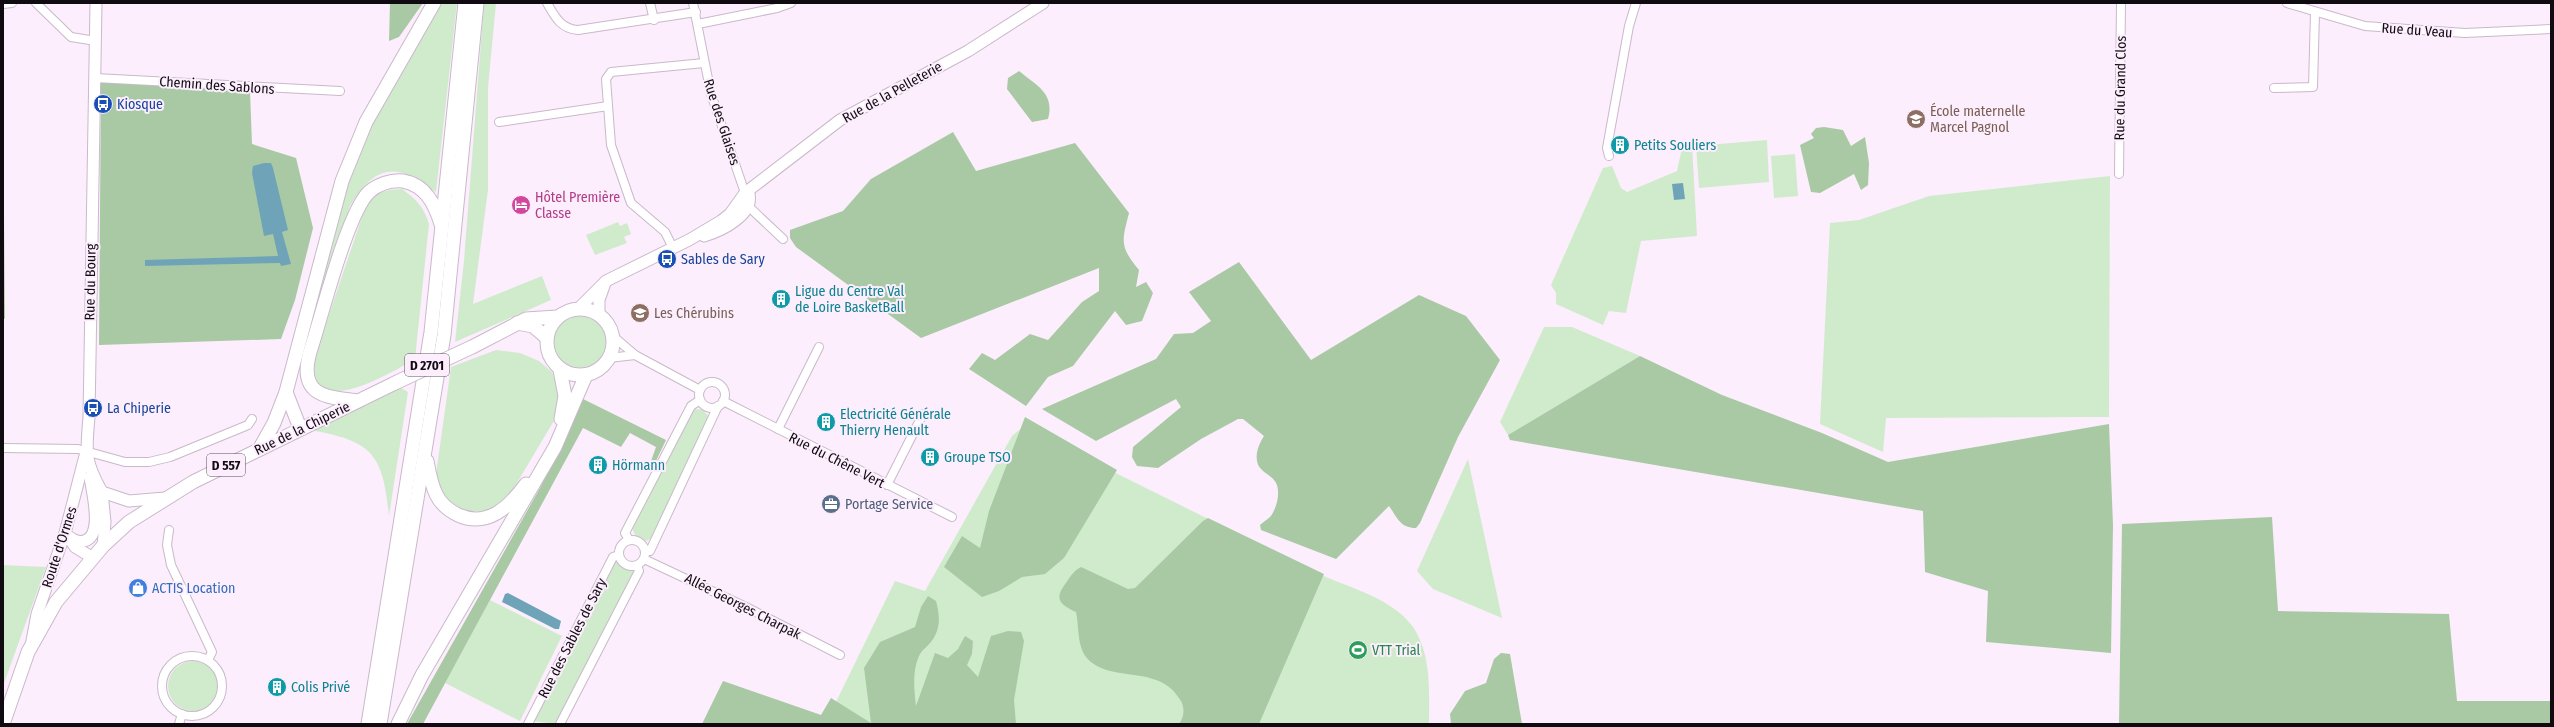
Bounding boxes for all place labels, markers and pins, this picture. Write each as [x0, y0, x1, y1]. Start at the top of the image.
bus stop icon: Kiosque [92, 93, 114, 115]
place label: Kiosque [117, 96, 163, 113]
place label: École maternelle Marcel Pagnol [1930, 102, 2026, 136]
school or university icon: École maternelle Marcel Pagnol [1905, 108, 1927, 130]
building icon: Petits Souliers [1609, 134, 1631, 156]
place label: Petits Souliers [1634, 137, 1716, 154]
place label: Hôtel Première Classe [535, 189, 620, 222]
hotel icon: Hôtel Première Classe [510, 194, 532, 216]
bus stop icon: Sables de Sary [656, 248, 678, 270]
place label: Sables de Sary [681, 251, 765, 268]
place label: Ligue du Centre Val de Loire BasketBall [795, 283, 905, 316]
building icon: Ligue du Centre Val de Loire BasketBall [770, 288, 792, 310]
school or university icon: Les Chérubins [629, 302, 651, 324]
place label: Les Chérubins [654, 305, 734, 322]
bus stop icon: La Chiperie [82, 397, 104, 419]
place label: La Chiperie [107, 400, 171, 417]
place label: Electricité Générale Thierry Henault [840, 406, 951, 439]
building icon: Electricité Générale Thierry Henault [815, 411, 837, 433]
building icon: Groupe TSO [919, 446, 941, 468]
place label: Groupe TSO [944, 449, 1011, 466]
building icon: Hörmann [587, 454, 609, 476]
place label: Hörmann [612, 457, 665, 474]
office icon: Portage Service [820, 493, 842, 515]
place label: Portage Service [845, 496, 933, 513]
shop icon: ACTIS Location [127, 577, 149, 599]
place label: ACTIS Location [152, 580, 235, 597]
sports icon: VTT Trial [1347, 639, 1369, 661]
place label: VTT Trial [1372, 642, 1421, 659]
building icon: Colis Privé [266, 676, 288, 698]
place label: Colis Privé [291, 679, 350, 696]

